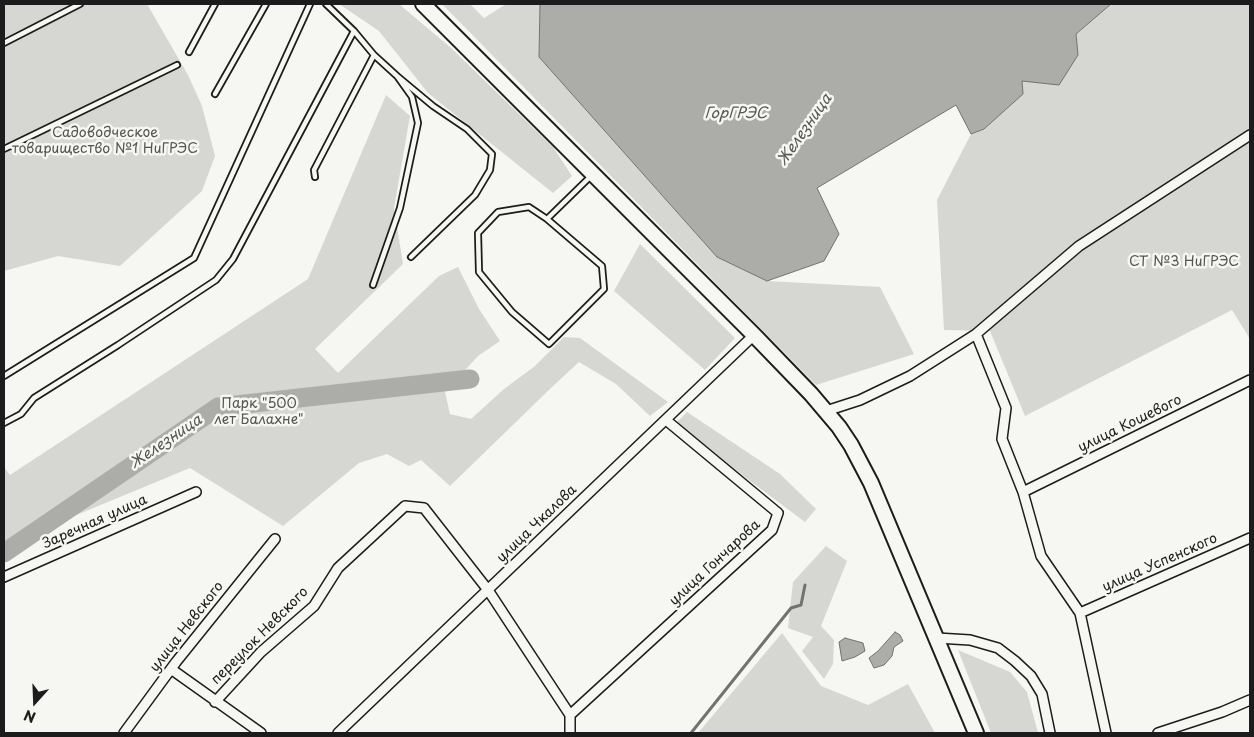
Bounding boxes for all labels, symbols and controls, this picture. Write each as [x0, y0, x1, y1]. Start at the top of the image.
water label: Железница [774, 91, 836, 169]
water label: ГорГРЭС [705, 105, 767, 123]
park label: Садоводческое товарищество №1 НиГРЭС [12, 125, 198, 158]
park label: СТ №3 НиГРЭС [1129, 254, 1239, 270]
street label: улица Кошевого [1075, 392, 1185, 456]
park label: Парк "500 лет Балахне" [214, 396, 304, 428]
water label: Железница [127, 411, 205, 473]
street label: улица Чкалова [493, 482, 581, 566]
street label: Заречная улица [40, 491, 150, 553]
street label: улица Гончарова [666, 517, 764, 609]
street label: улица Успенского [1100, 530, 1220, 596]
street label: улица Невского [146, 578, 228, 676]
street label: переулок Невского [208, 584, 312, 688]
north arrow [10, 677, 60, 727]
text: N [21, 705, 39, 728]

